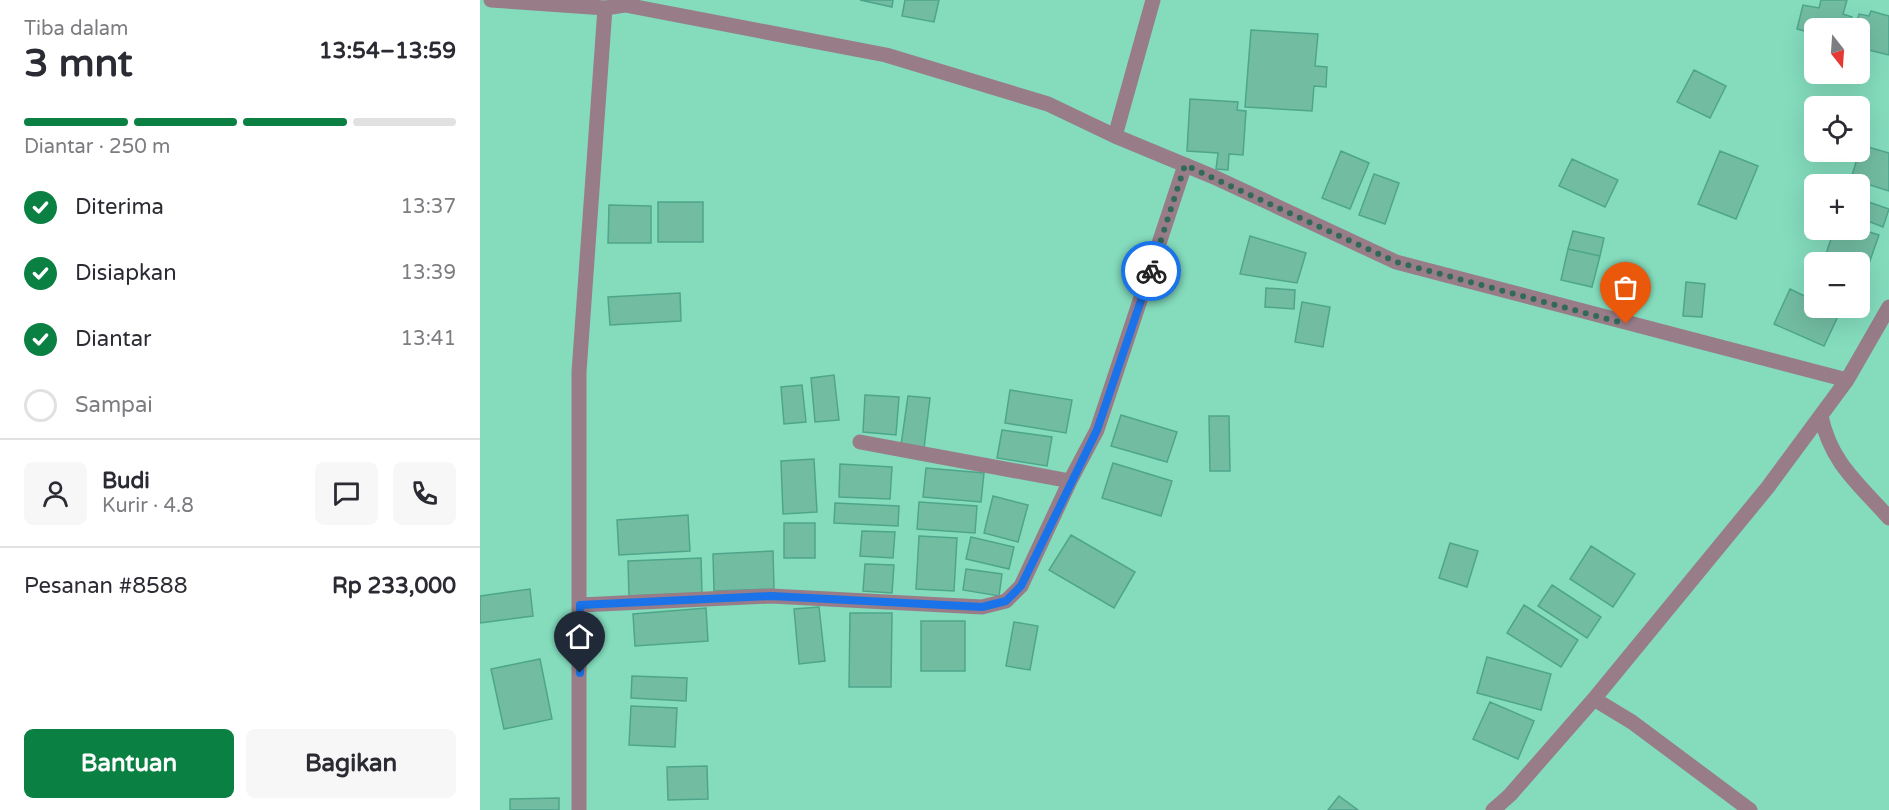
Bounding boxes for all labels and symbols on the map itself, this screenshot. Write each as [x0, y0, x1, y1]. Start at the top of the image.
north arrow [1804, 18, 1870, 84]
courier [1121, 241, 1181, 301]
pin [1600, 262, 1651, 324]
pin [554, 611, 605, 673]

